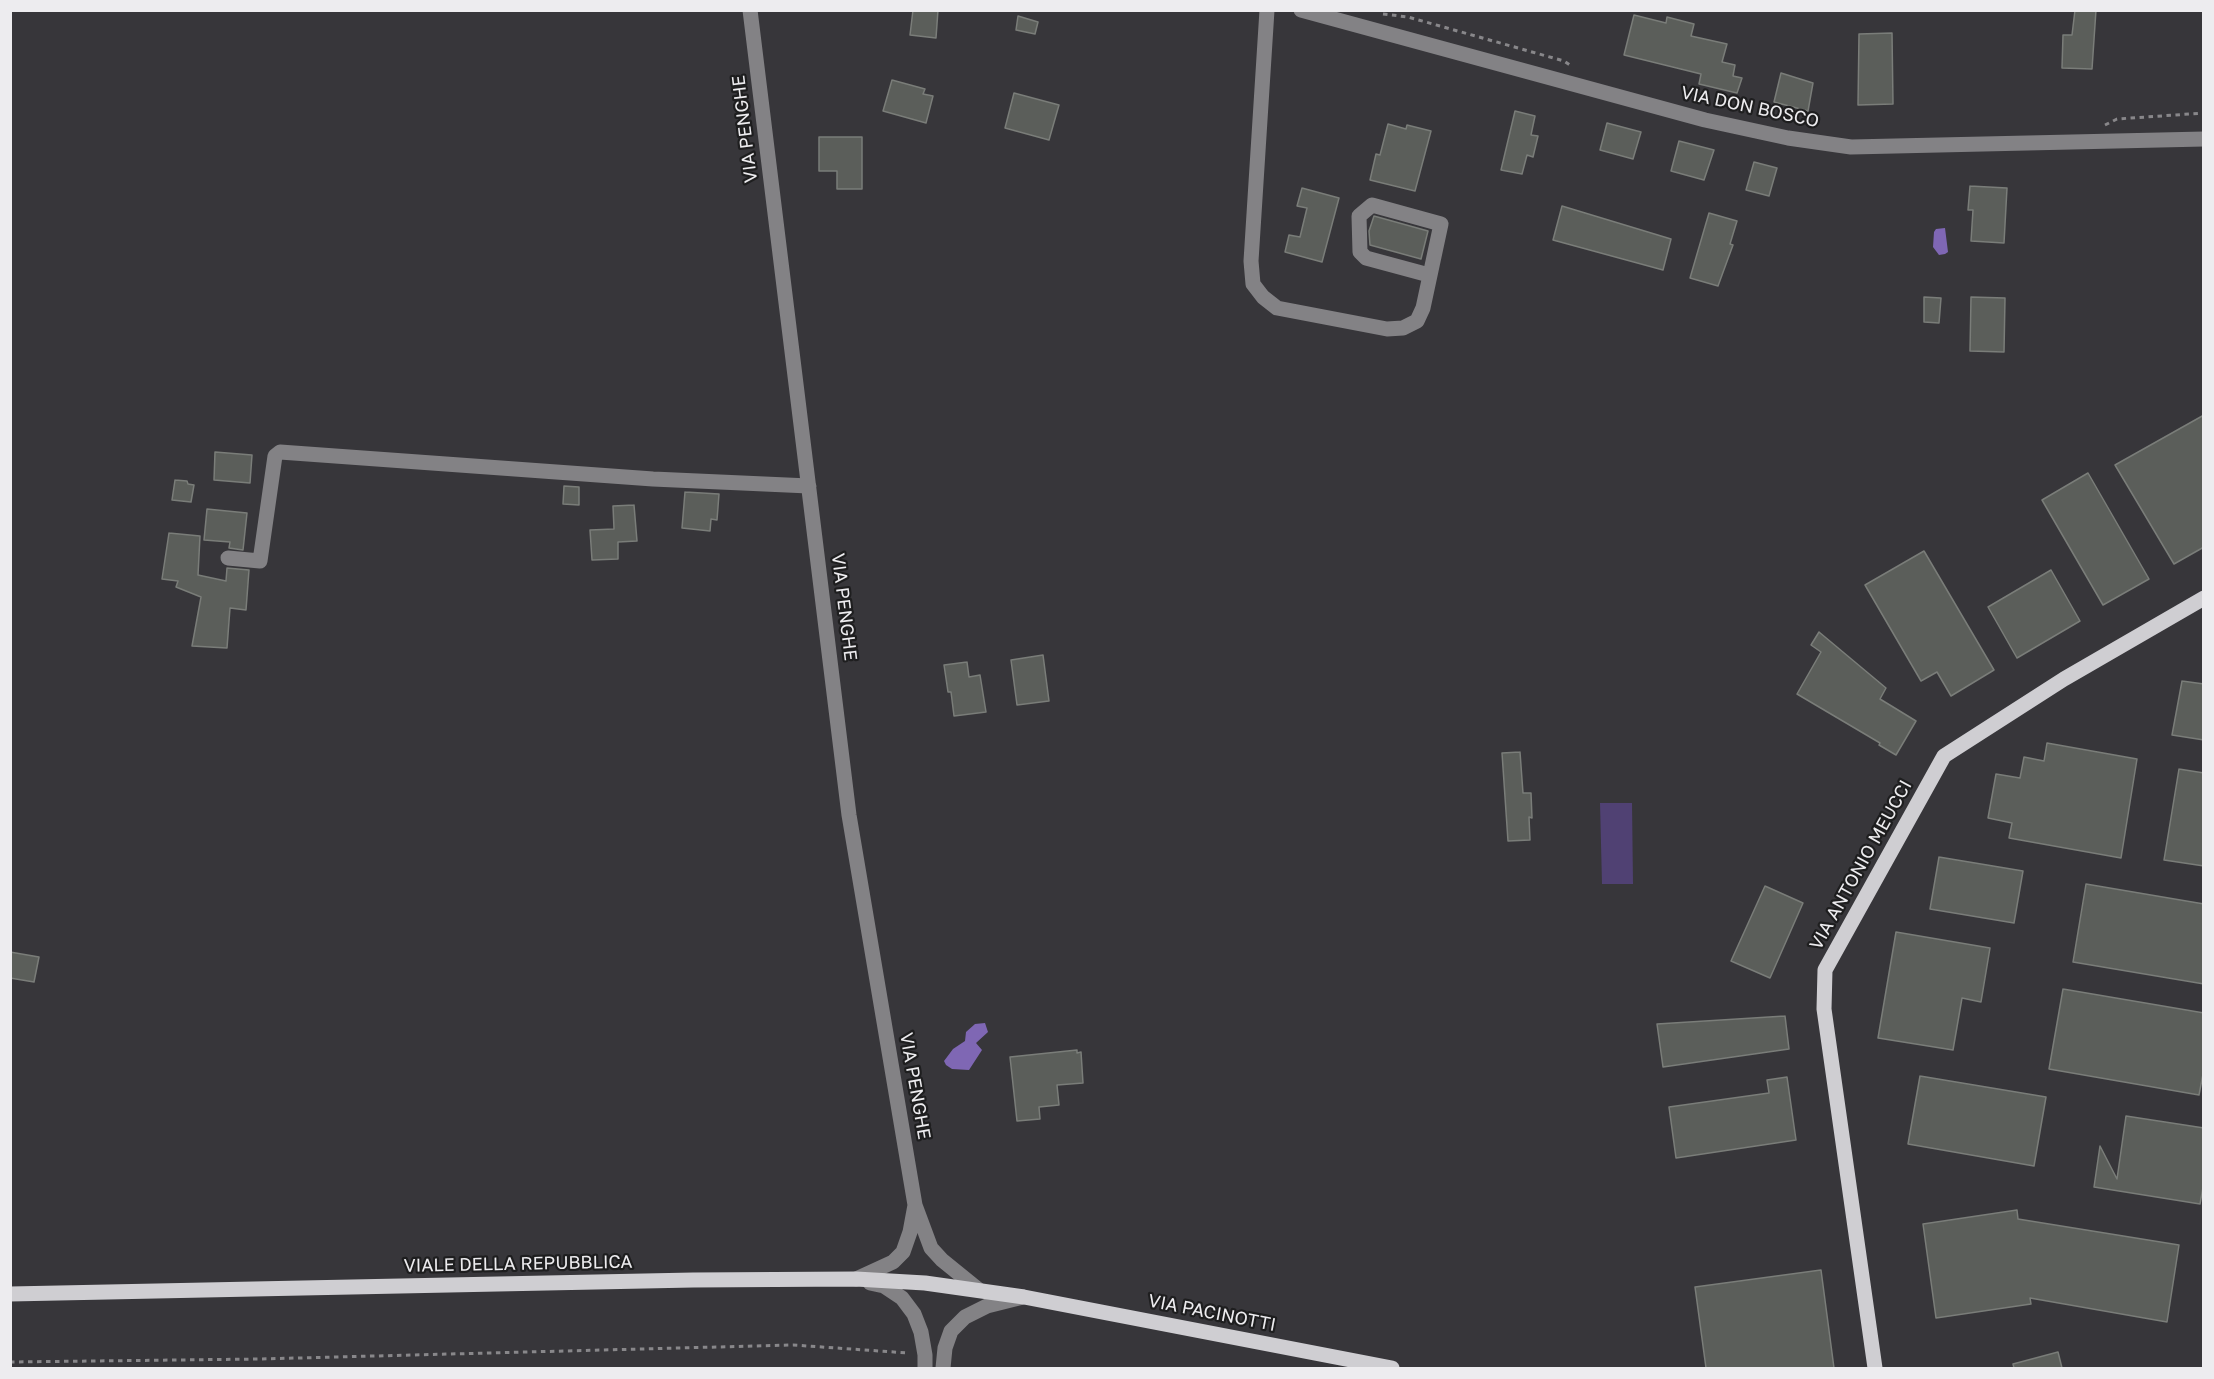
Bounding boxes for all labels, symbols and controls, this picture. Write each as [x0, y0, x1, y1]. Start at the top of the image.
street label: VIA PENGHE [728, 74, 762, 184]
street label: VIA DON BOSCO [1679, 82, 1821, 132]
street label: VIA PENGHE [827, 552, 861, 662]
street label: VIA ANTONIO MEUCCI [1805, 776, 1917, 954]
street label: VIA PENGHE [895, 1031, 935, 1141]
street label: VIALE DELLA REPUBBLICA [403, 1251, 633, 1277]
street label: VIA PACINOTTI [1146, 1290, 1278, 1336]

